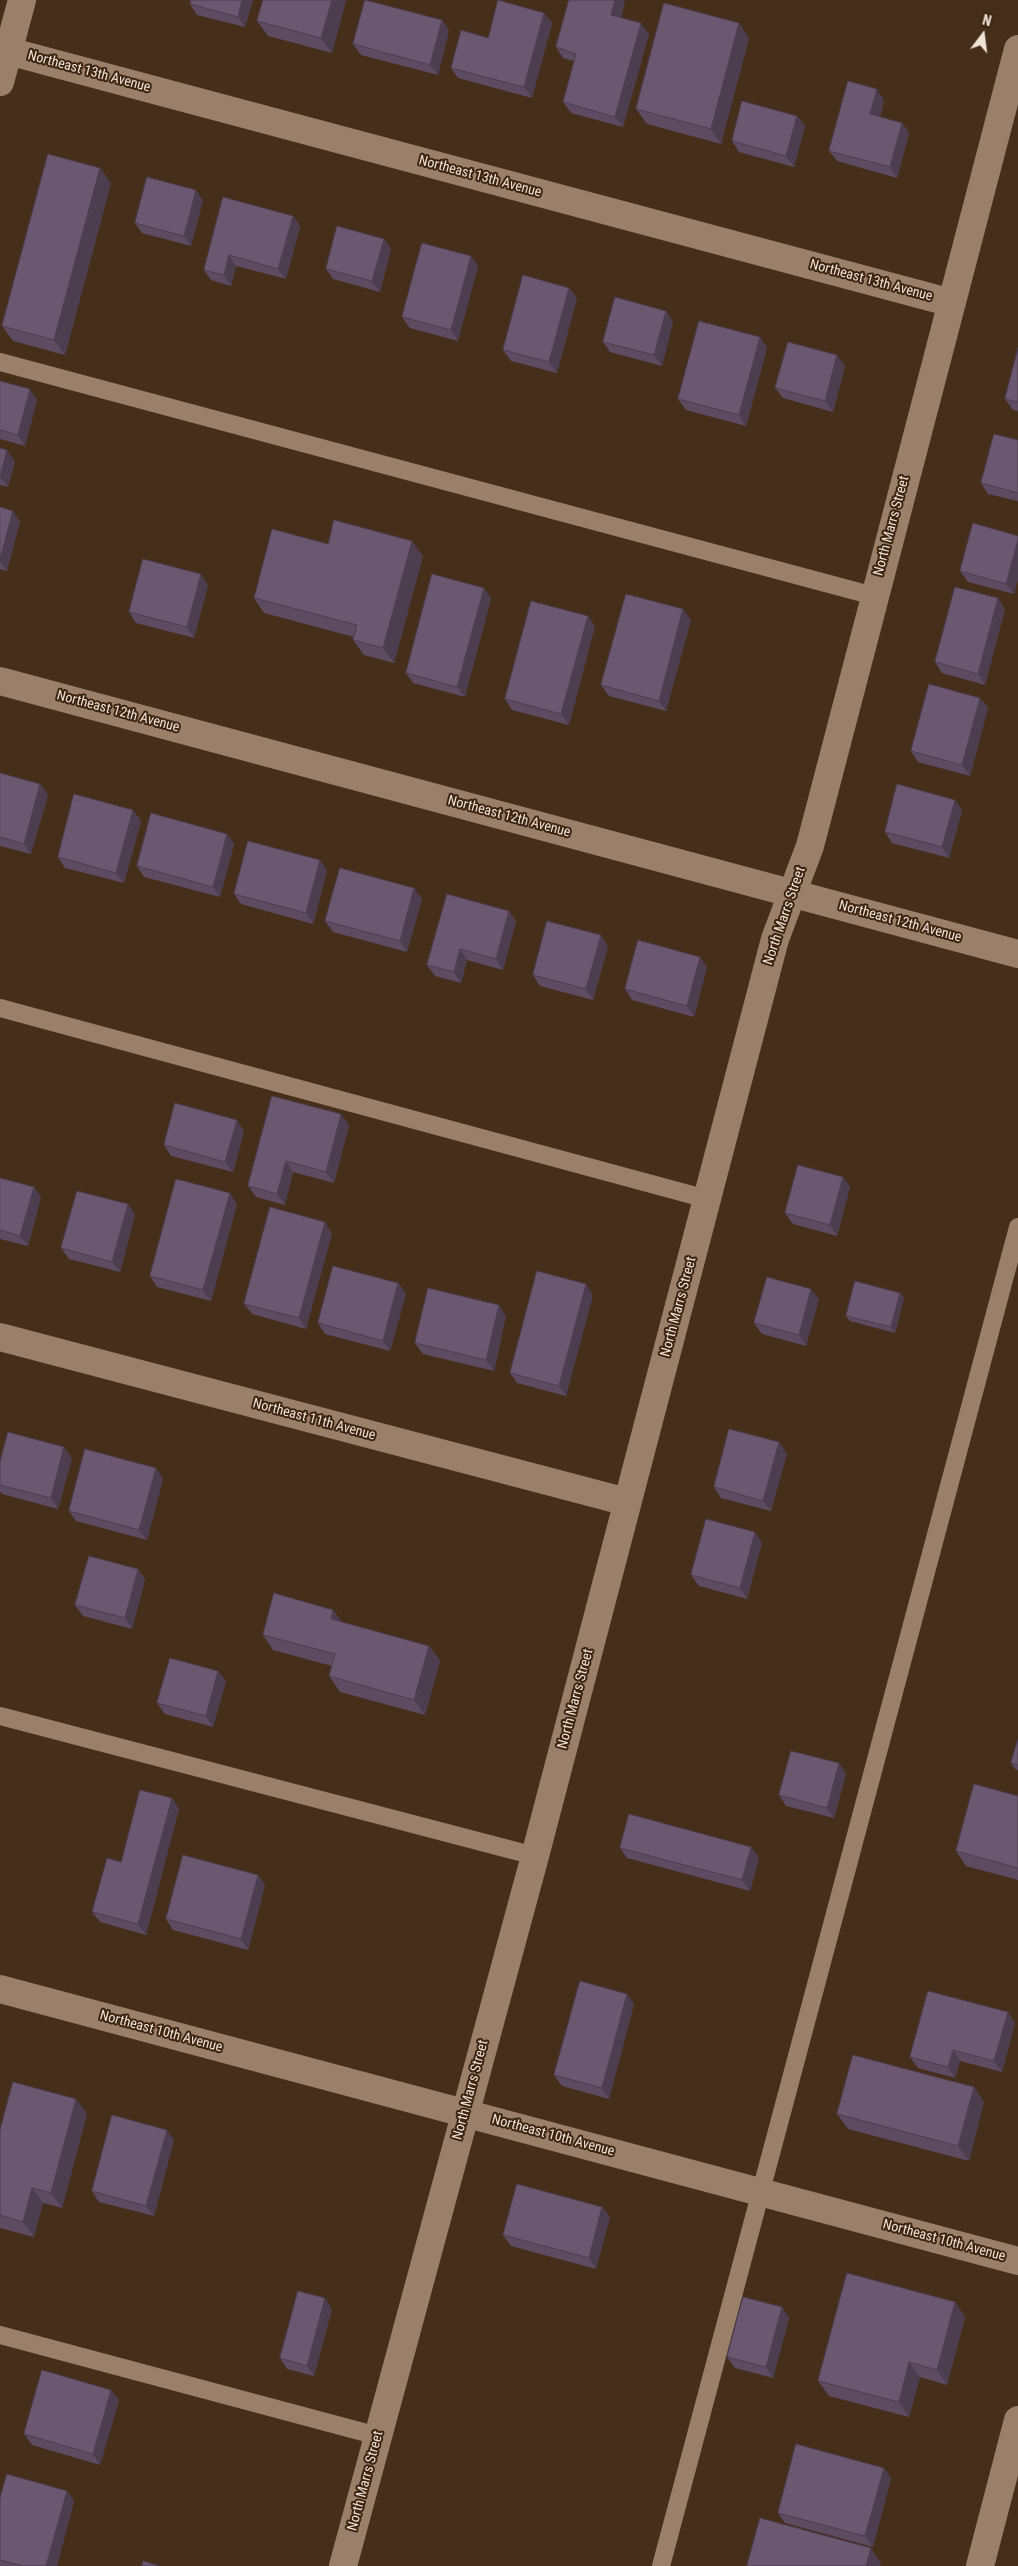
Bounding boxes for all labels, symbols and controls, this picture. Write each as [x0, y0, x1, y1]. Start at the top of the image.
north arrow [958, 10, 1008, 60]
text: N [981, 12, 993, 29]
street label: Northeast 13th Avenue [26, 48, 152, 96]
street label: Northeast 13th Avenue [417, 153, 543, 201]
street label: Northeast 13th Avenue [808, 257, 934, 305]
street label: North Marrs Street [871, 474, 913, 578]
street label: Northeast 12th Avenue [55, 688, 181, 736]
street label: Northeast 12th Avenue [446, 793, 572, 841]
street label: North Marrs Street [760, 865, 810, 967]
street label: Northeast 12th Avenue [837, 898, 963, 946]
street label: North Marrs Street [658, 1255, 700, 1359]
street label: Northeast 11th Avenue [251, 1396, 377, 1444]
street label: North Marrs Street [555, 1647, 597, 1751]
street label: Northeast 10th Avenue [98, 2008, 224, 2056]
street label: North Marrs Street [450, 2038, 492, 2142]
street label: Northeast 10th Avenue [490, 2112, 616, 2160]
street label: Northeast 10th Avenue [881, 2217, 1007, 2265]
street label: North Marrs Street [345, 2429, 387, 2533]

